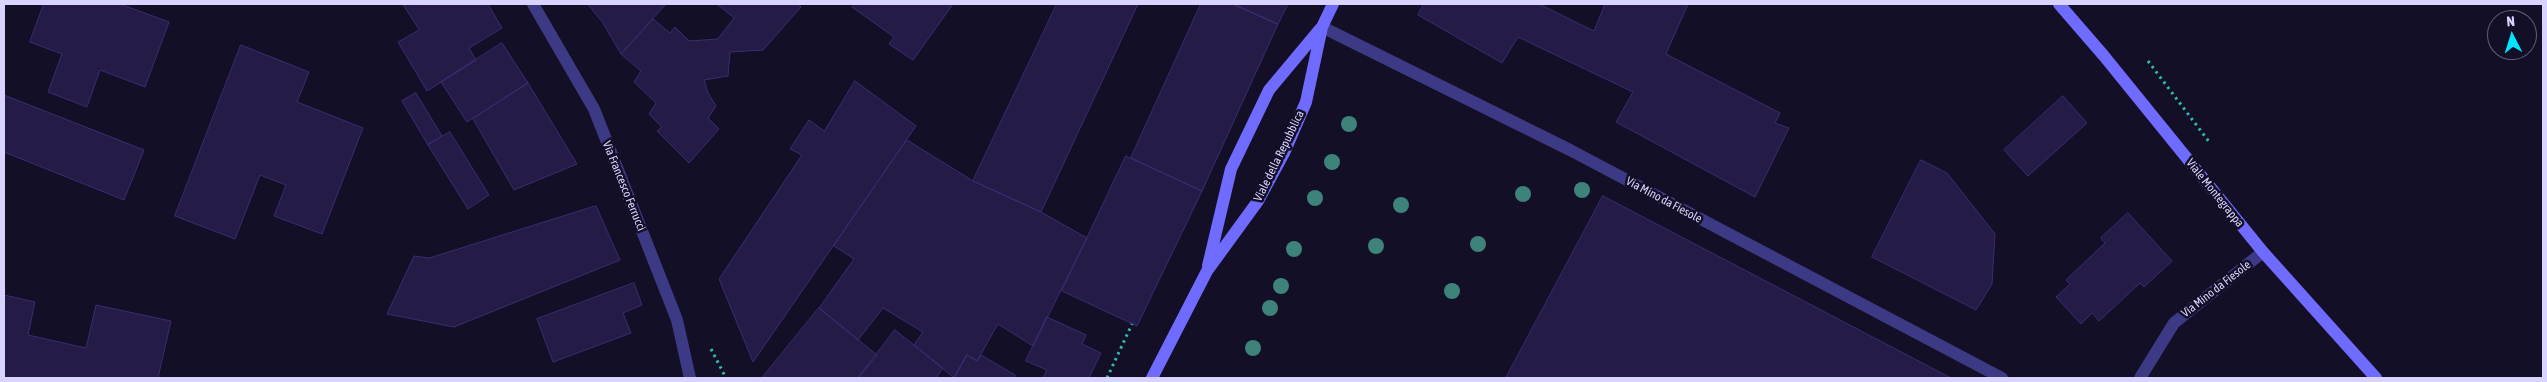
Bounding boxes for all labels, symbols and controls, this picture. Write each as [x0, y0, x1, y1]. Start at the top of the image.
north arrow [2487, 10, 2537, 60]
text: N [2506, 13, 2516, 29]
street label: Viale della Repubblica [1251, 108, 1307, 204]
street label: Via Francesco Ferrucci [599, 139, 649, 233]
street label: Viale Montegrappa [2183, 156, 2247, 230]
street label: Via Mino da Fiesole [1623, 174, 1705, 226]
street label: Via Mino da Fiesole [2178, 257, 2254, 321]

